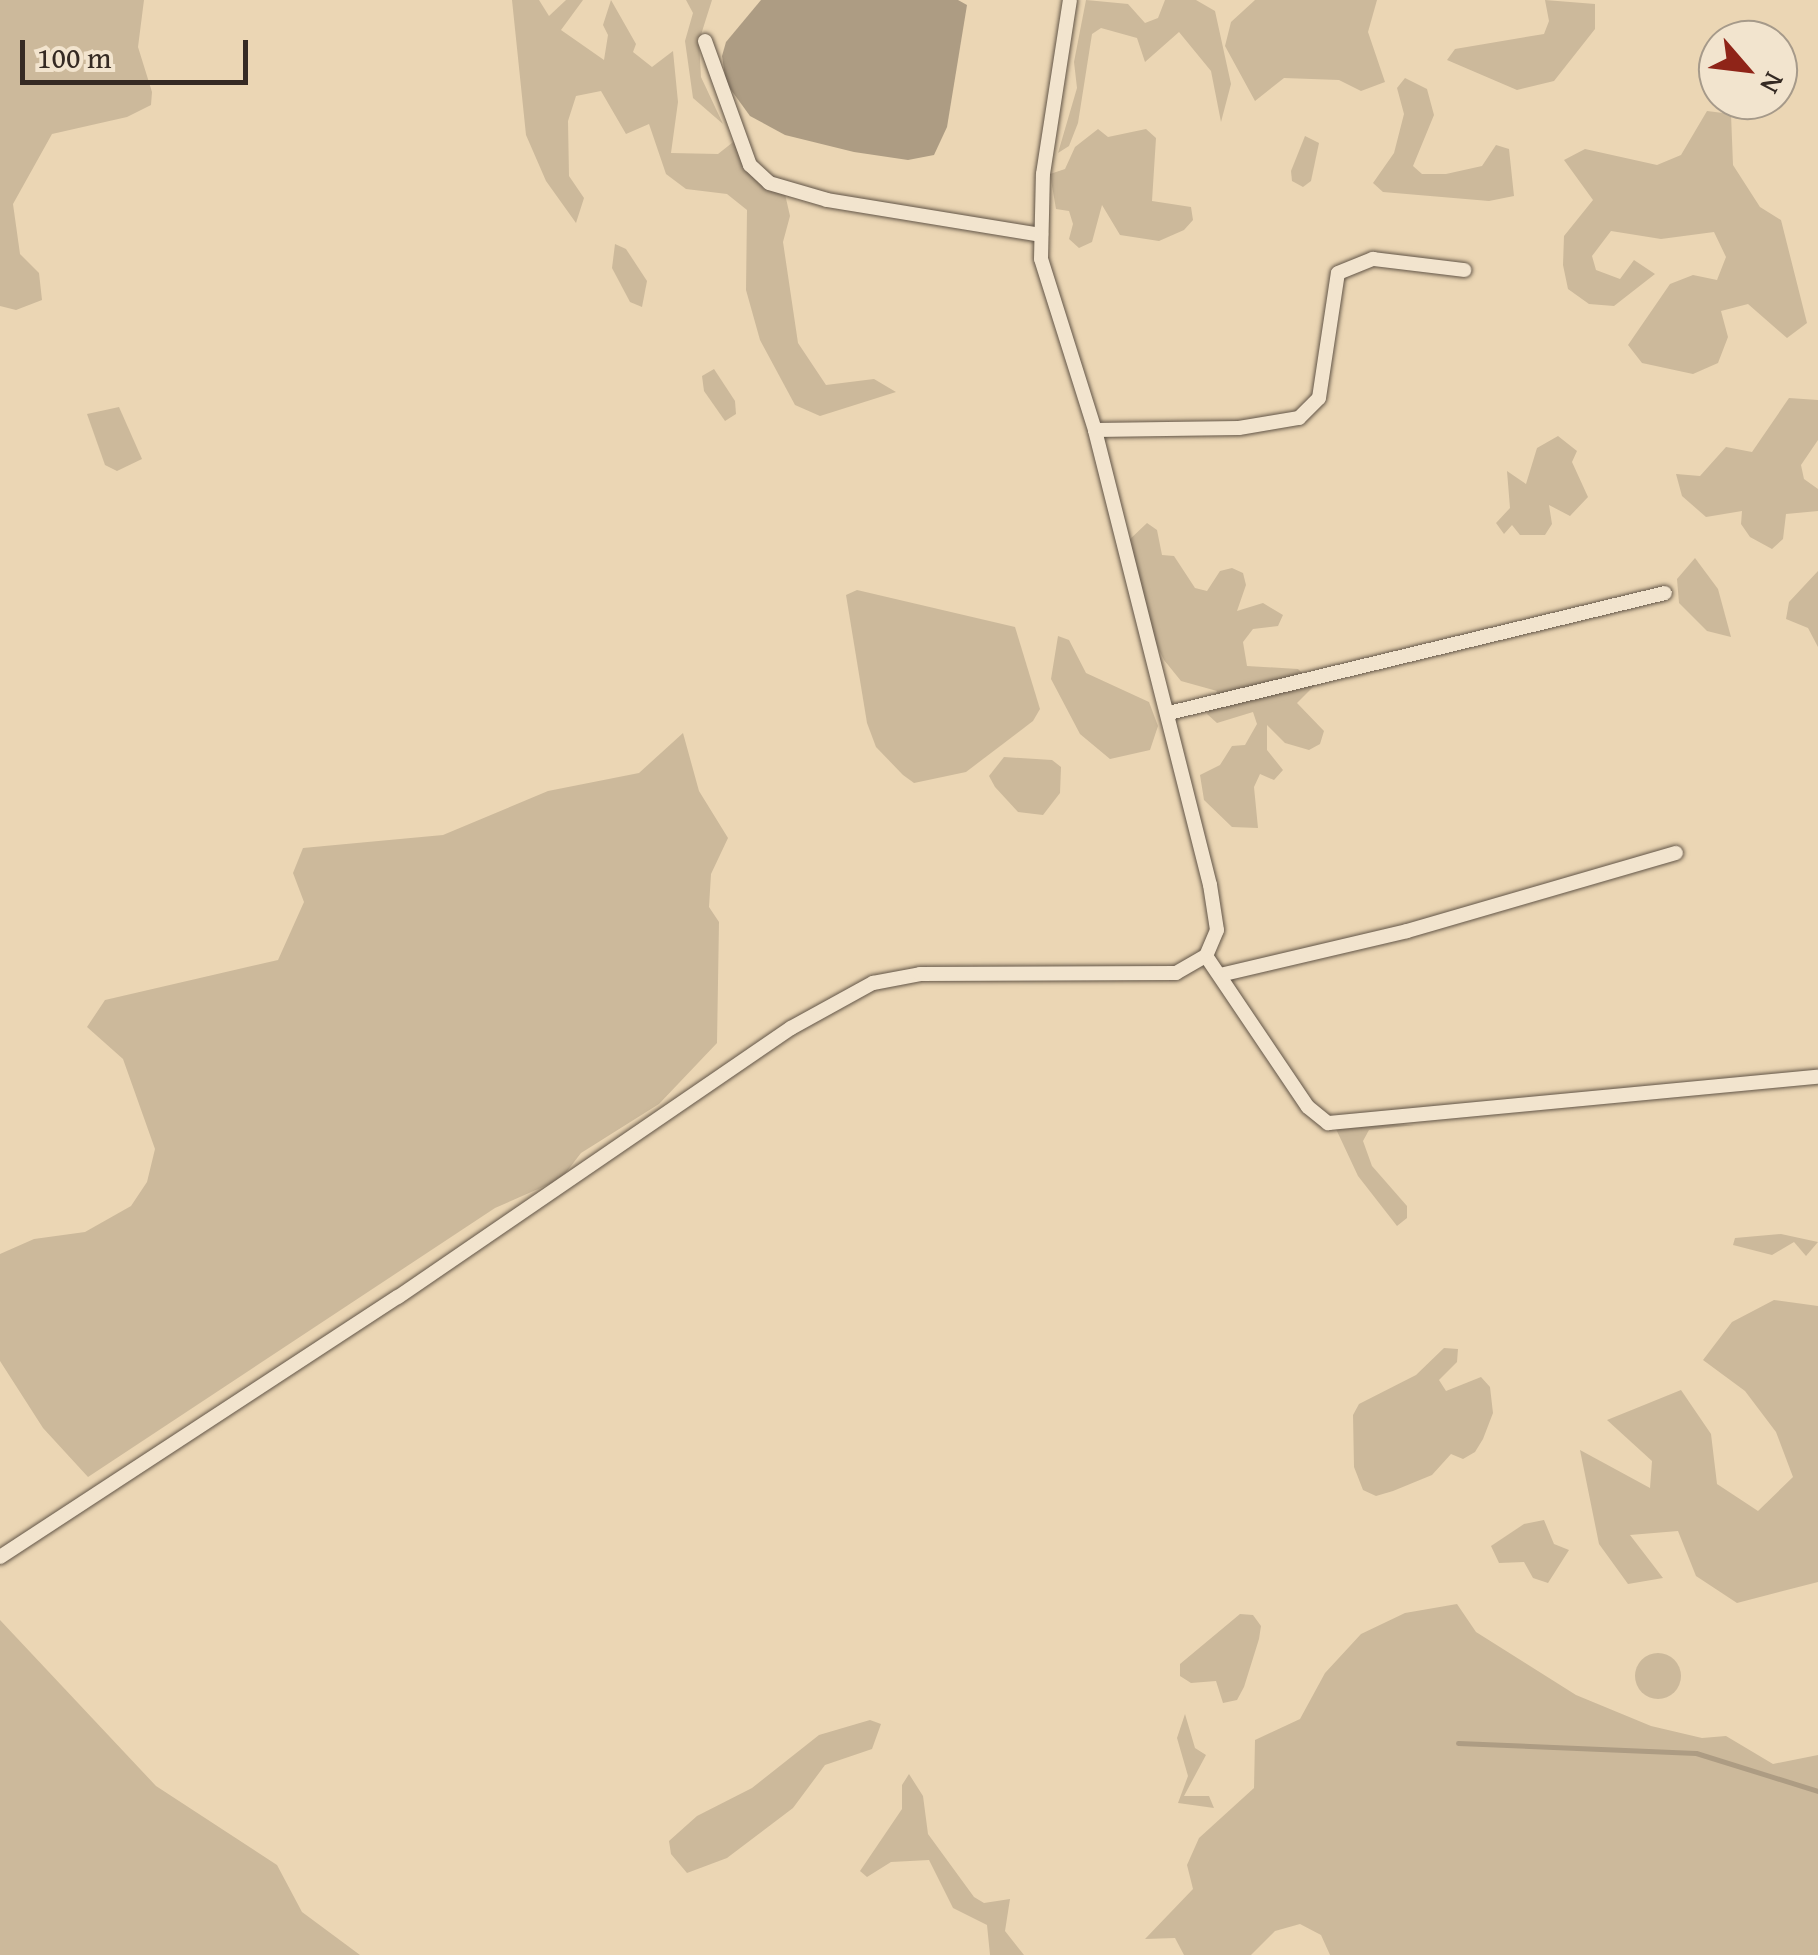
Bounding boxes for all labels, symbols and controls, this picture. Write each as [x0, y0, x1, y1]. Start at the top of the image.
scale bar [25, 20, 252, 82]
north arrow [1698, 20, 1798, 120]
text: 100 m [37, 35, 111, 79]
text: N [1751, 65, 1796, 101]

